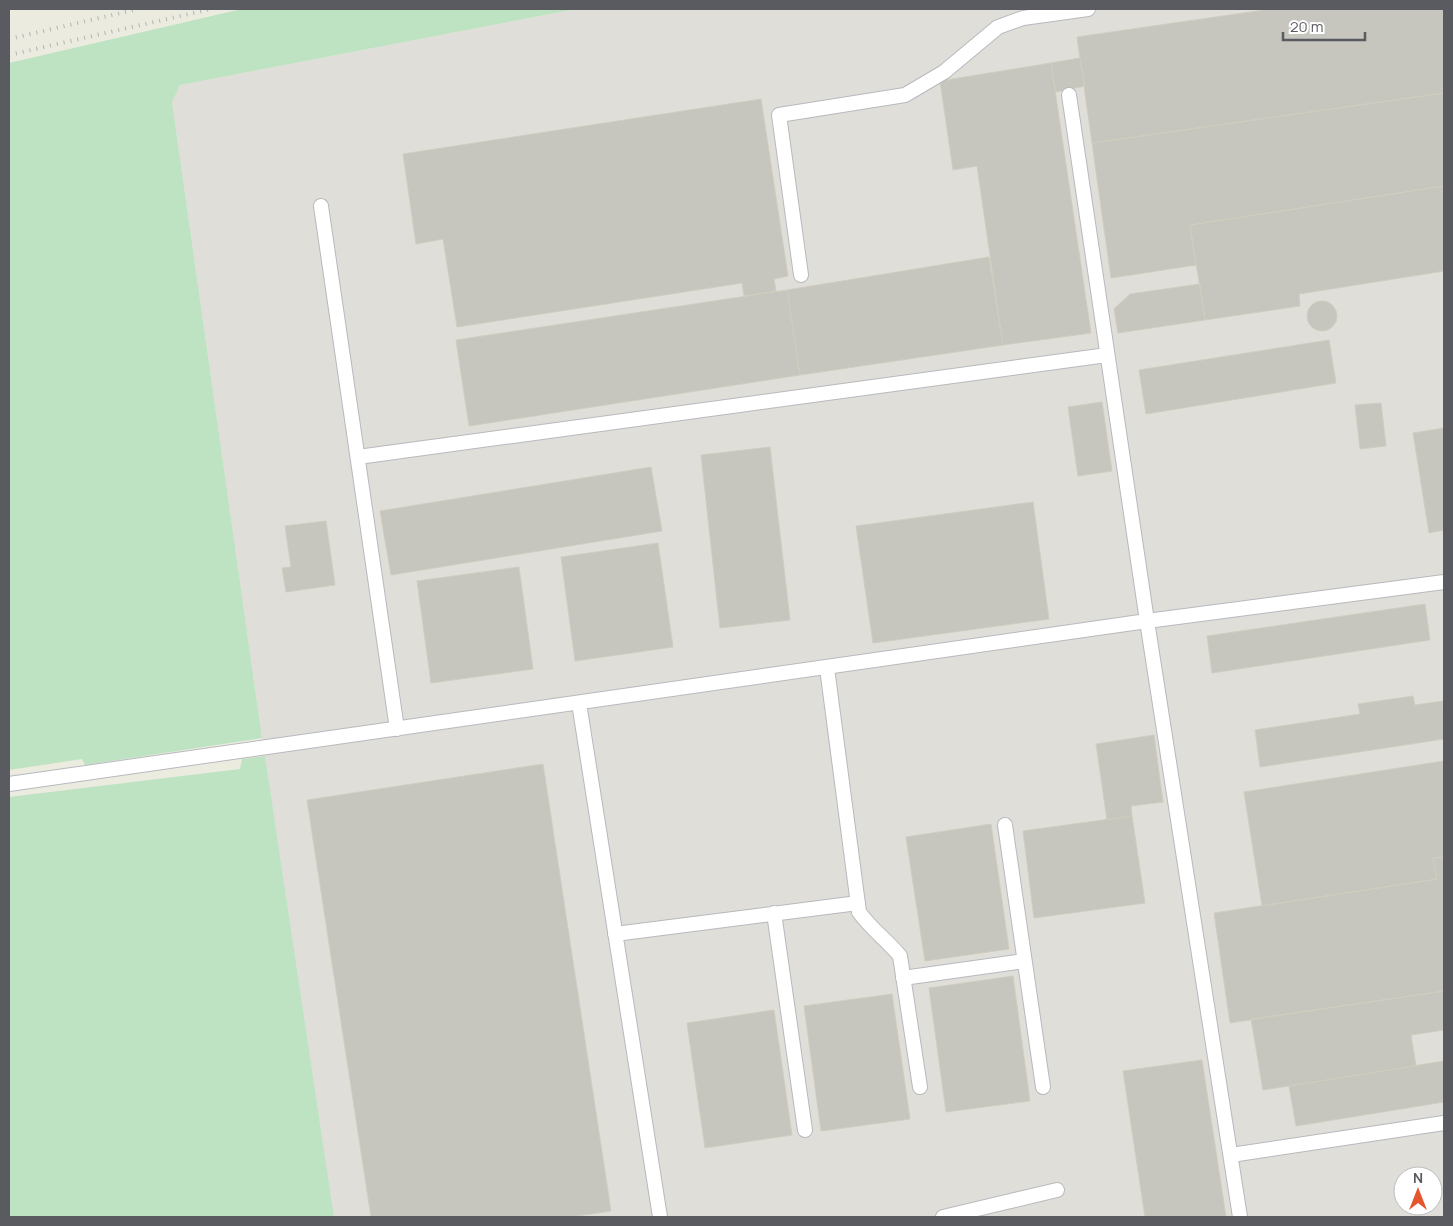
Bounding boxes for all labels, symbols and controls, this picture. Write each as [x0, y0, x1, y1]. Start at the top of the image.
scale bar [1283, 10, 1366, 42]
text: 20 m [1290, 16, 1323, 37]
north arrow [1393, 1166, 1443, 1216]
text: N [1413, 1168, 1423, 1187]

